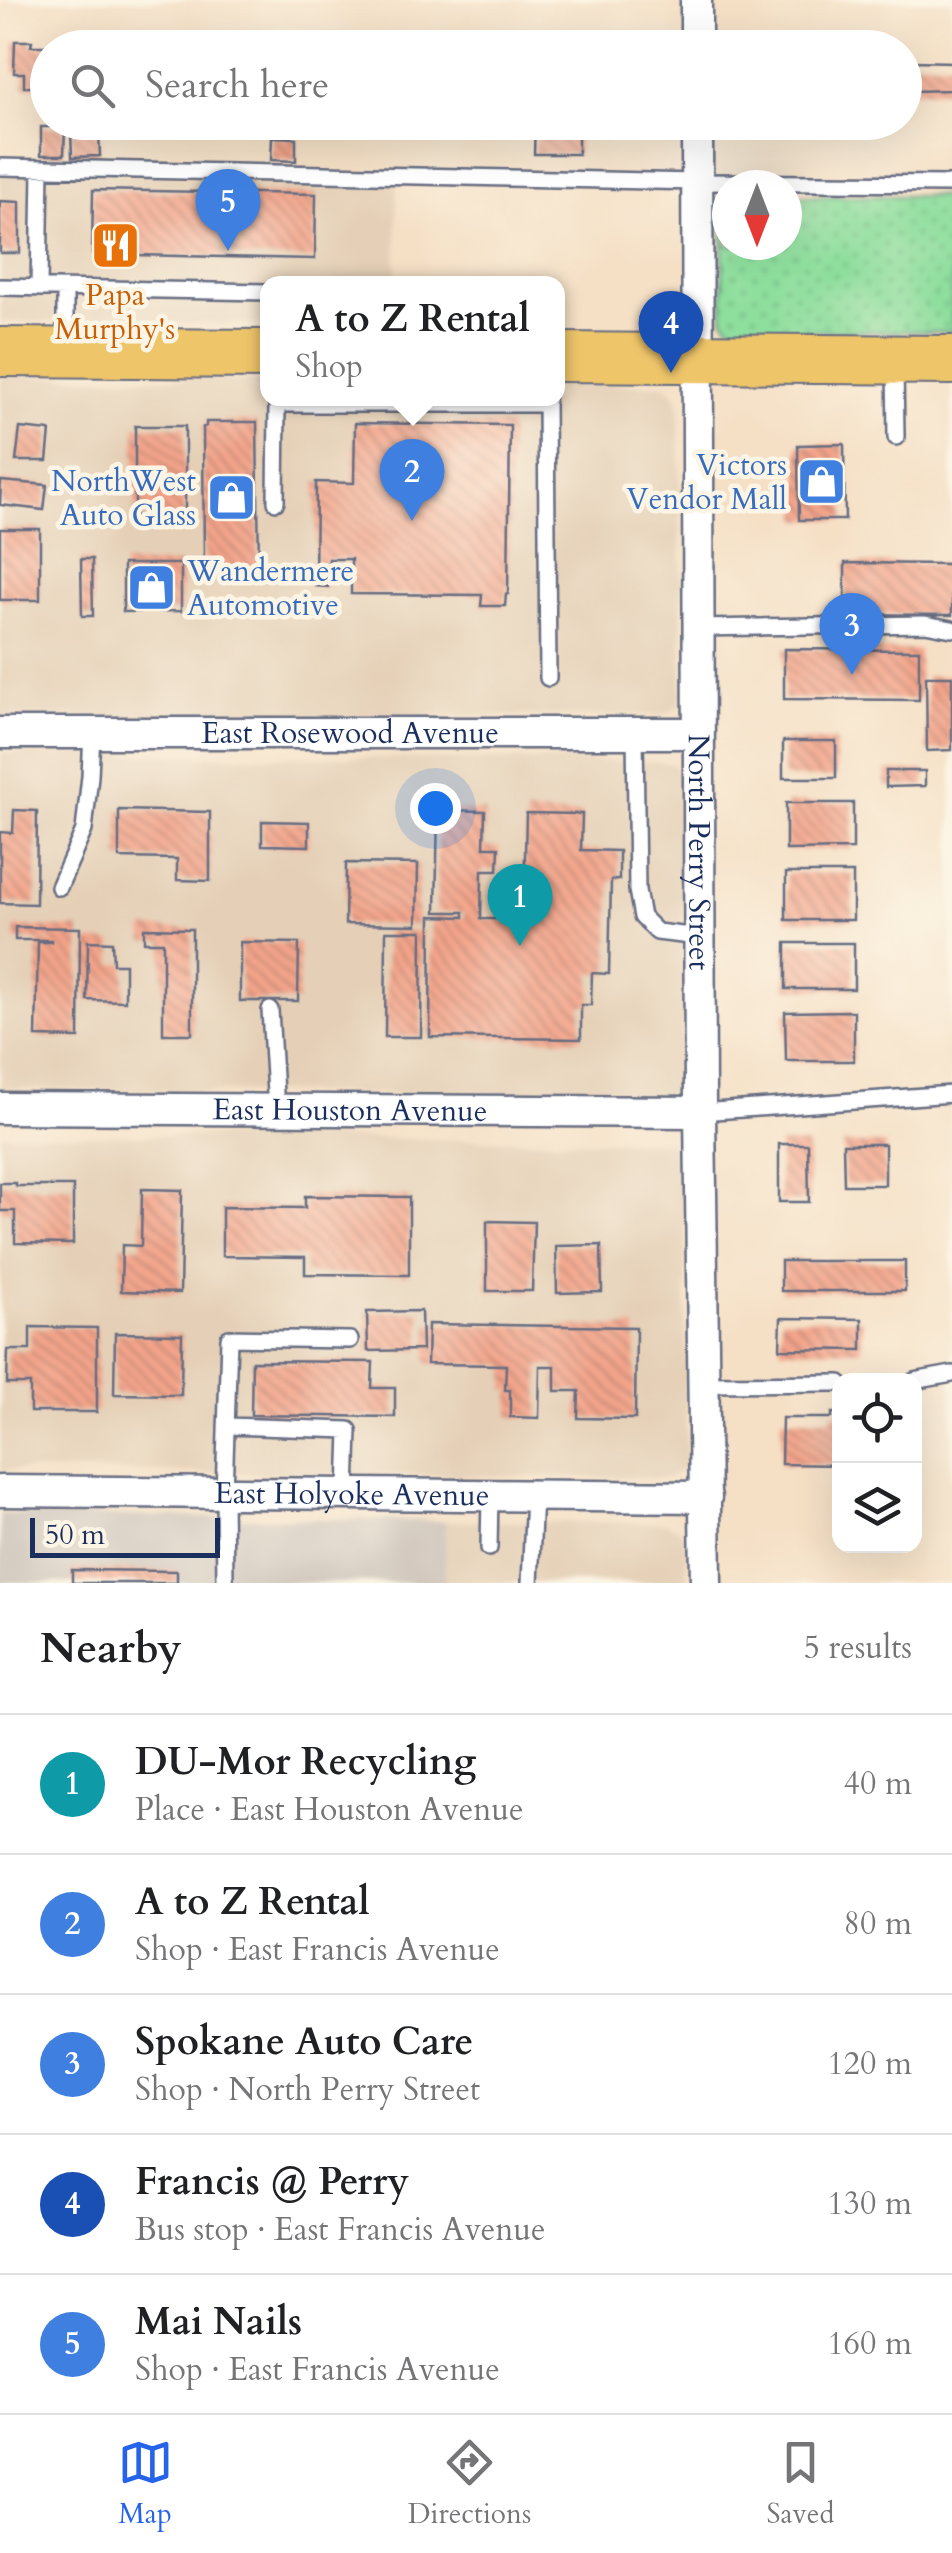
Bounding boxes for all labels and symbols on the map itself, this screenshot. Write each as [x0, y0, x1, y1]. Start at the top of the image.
pin: 5 [196, 168, 260, 251]
north arrow [712, 170, 802, 260]
restaurant icon: Papa Murphy's [89, 220, 141, 272]
place label: Papa Murphy's [55, 275, 175, 350]
pin: 4 [638, 290, 704, 373]
pin: 2 [380, 438, 444, 521]
place label: Victors Vendor Mall [627, 445, 787, 520]
shop icon: Victors Vendor Mall [796, 456, 848, 508]
place label: NorthWest Auto Glass [51, 461, 197, 536]
shop icon: NorthWest Auto Glass [205, 472, 257, 524]
place label: Wandermere Automotive [186, 551, 354, 626]
shop icon: Wandermere Automotive [126, 562, 178, 614]
pin: 3 [820, 592, 884, 675]
street label: East Rosewood Avenue [201, 713, 499, 754]
street label: North Perry Street [678, 734, 720, 971]
your location [410, 783, 461, 834]
pin: 1 [488, 864, 552, 946]
street label: East Houston Avenue [212, 1089, 488, 1132]
street label: East Holyoke Avenue [214, 1473, 490, 1516]
scale bar [30, 1513, 220, 1558]

